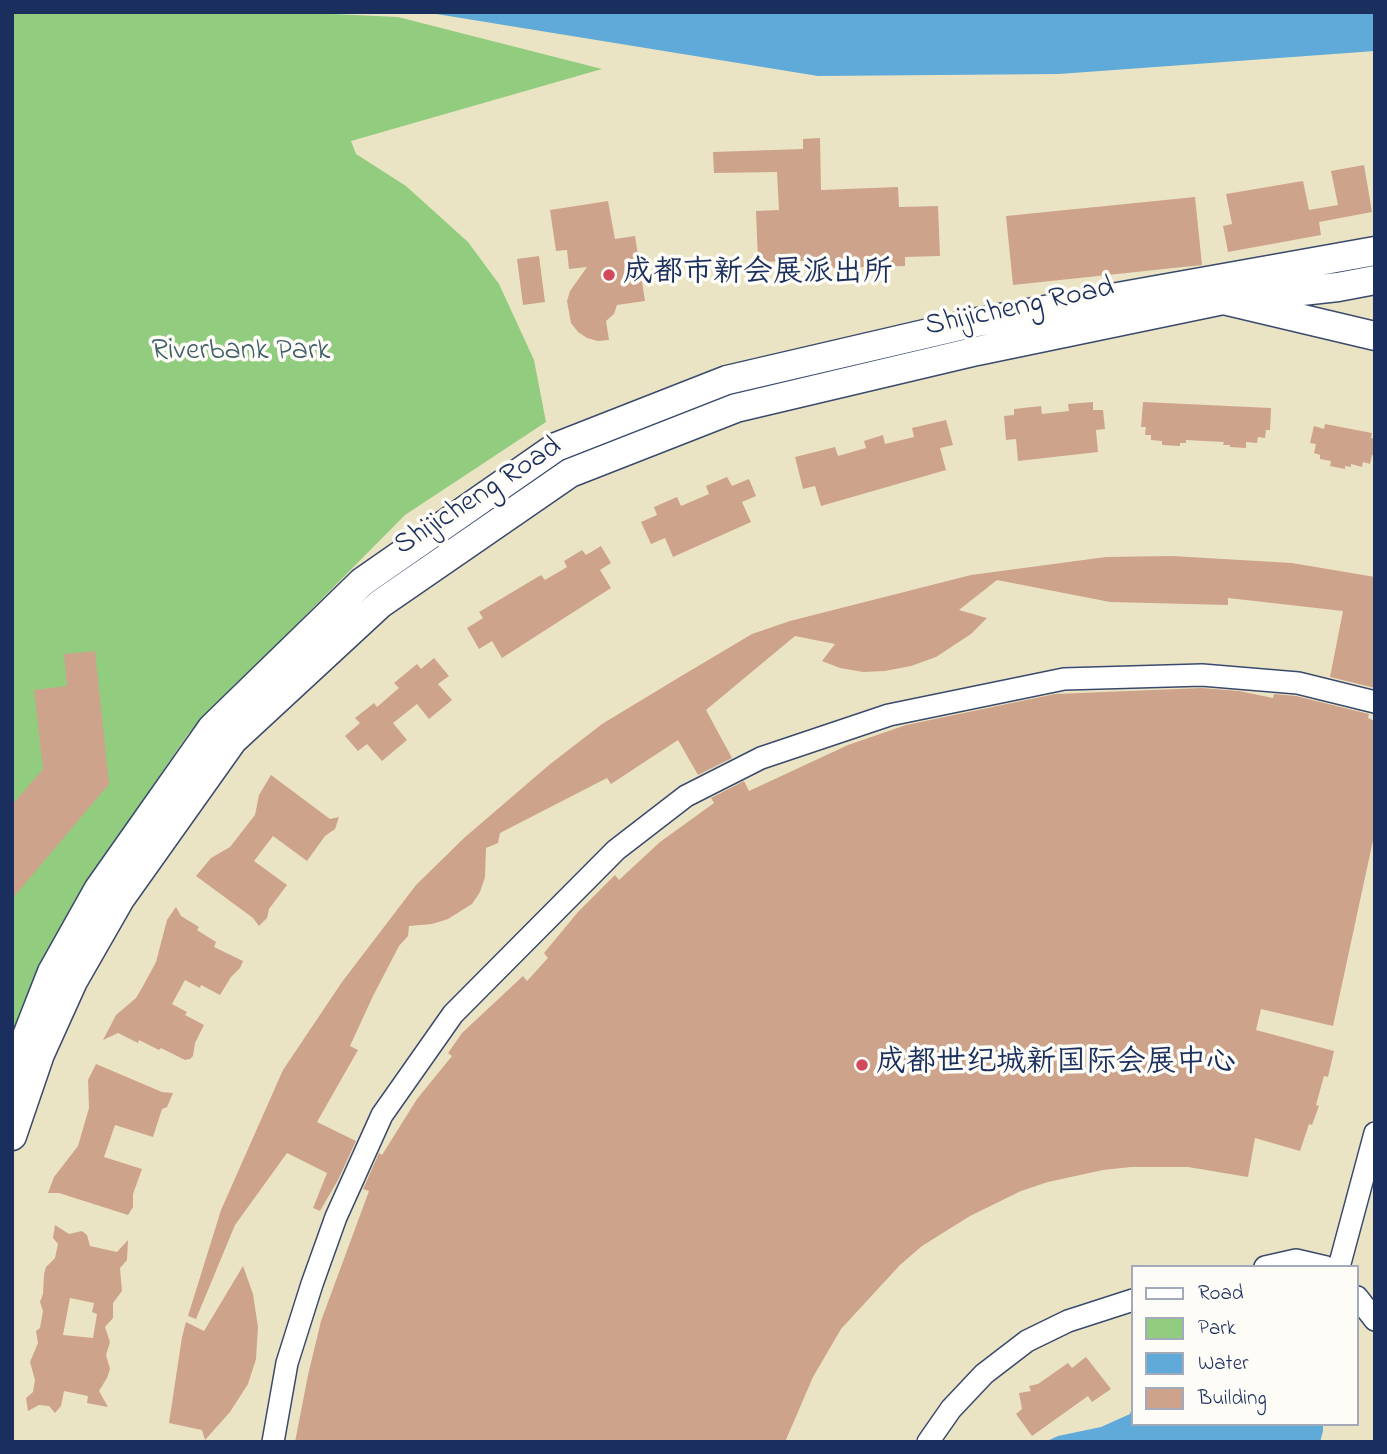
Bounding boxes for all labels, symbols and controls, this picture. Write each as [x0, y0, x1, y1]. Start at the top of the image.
place label: 成都市新会展派出所 [623, 257, 893, 293]
marker: 成都市新会展派出所 [601, 267, 617, 283]
street label: Shijicheng Road [922, 271, 1118, 347]
park label: Riverbank Park [152, 335, 330, 371]
street label: Shijicheng Road [389, 431, 569, 565]
place label: 成都世纪城新国际会展中心 [876, 1047, 1236, 1083]
marker: 成都世纪城新国际会展中心 [854, 1057, 870, 1073]
legend [1132, 1265, 1359, 1426]
text: Road [1198, 1279, 1244, 1309]
text: Park [1198, 1314, 1236, 1344]
text: Water [1198, 1349, 1249, 1379]
text: Building [1198, 1384, 1267, 1414]

